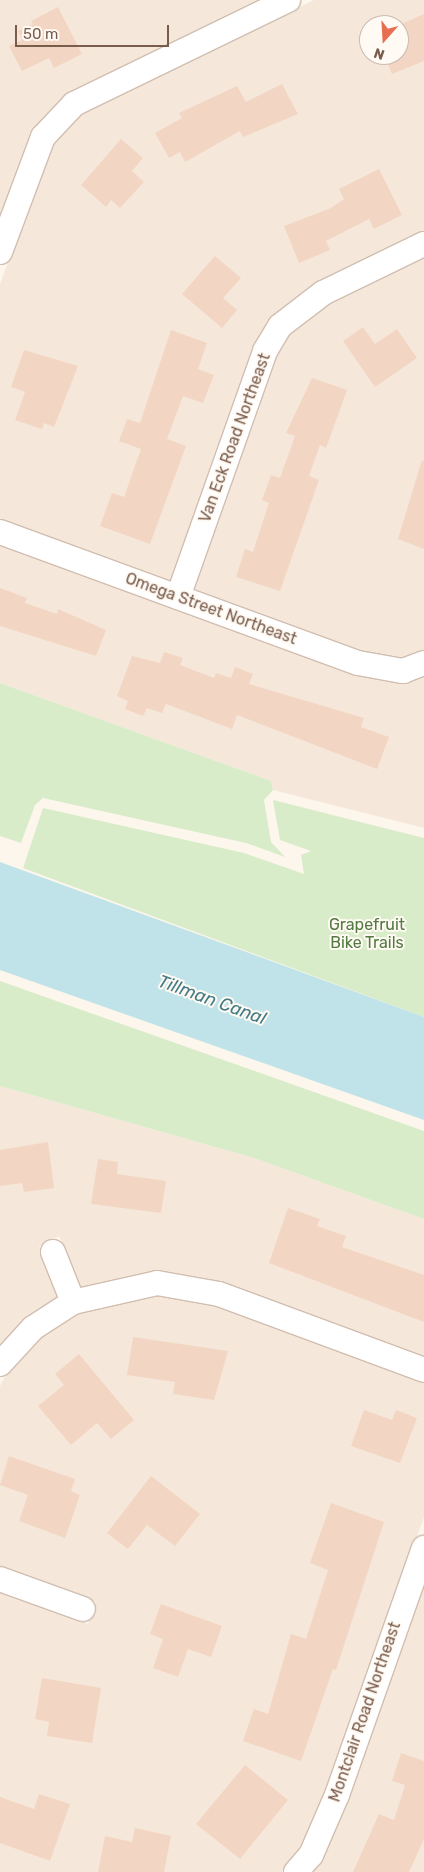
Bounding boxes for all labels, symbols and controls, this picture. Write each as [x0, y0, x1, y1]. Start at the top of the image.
scale bar [18, 15, 171, 47]
north arrow [359, 15, 409, 65]
text: 50 m [23, 25, 58, 43]
text: N [372, 44, 387, 63]
street label: Van Eck Road Northeast [195, 351, 275, 525]
street label: Omega Street Northeast [123, 569, 299, 649]
park label: Grapefruit Bike Trails [329, 915, 405, 953]
water label: Tillman Canal [155, 970, 269, 1030]
street label: Montclair Road Northeast [325, 1619, 405, 1805]

